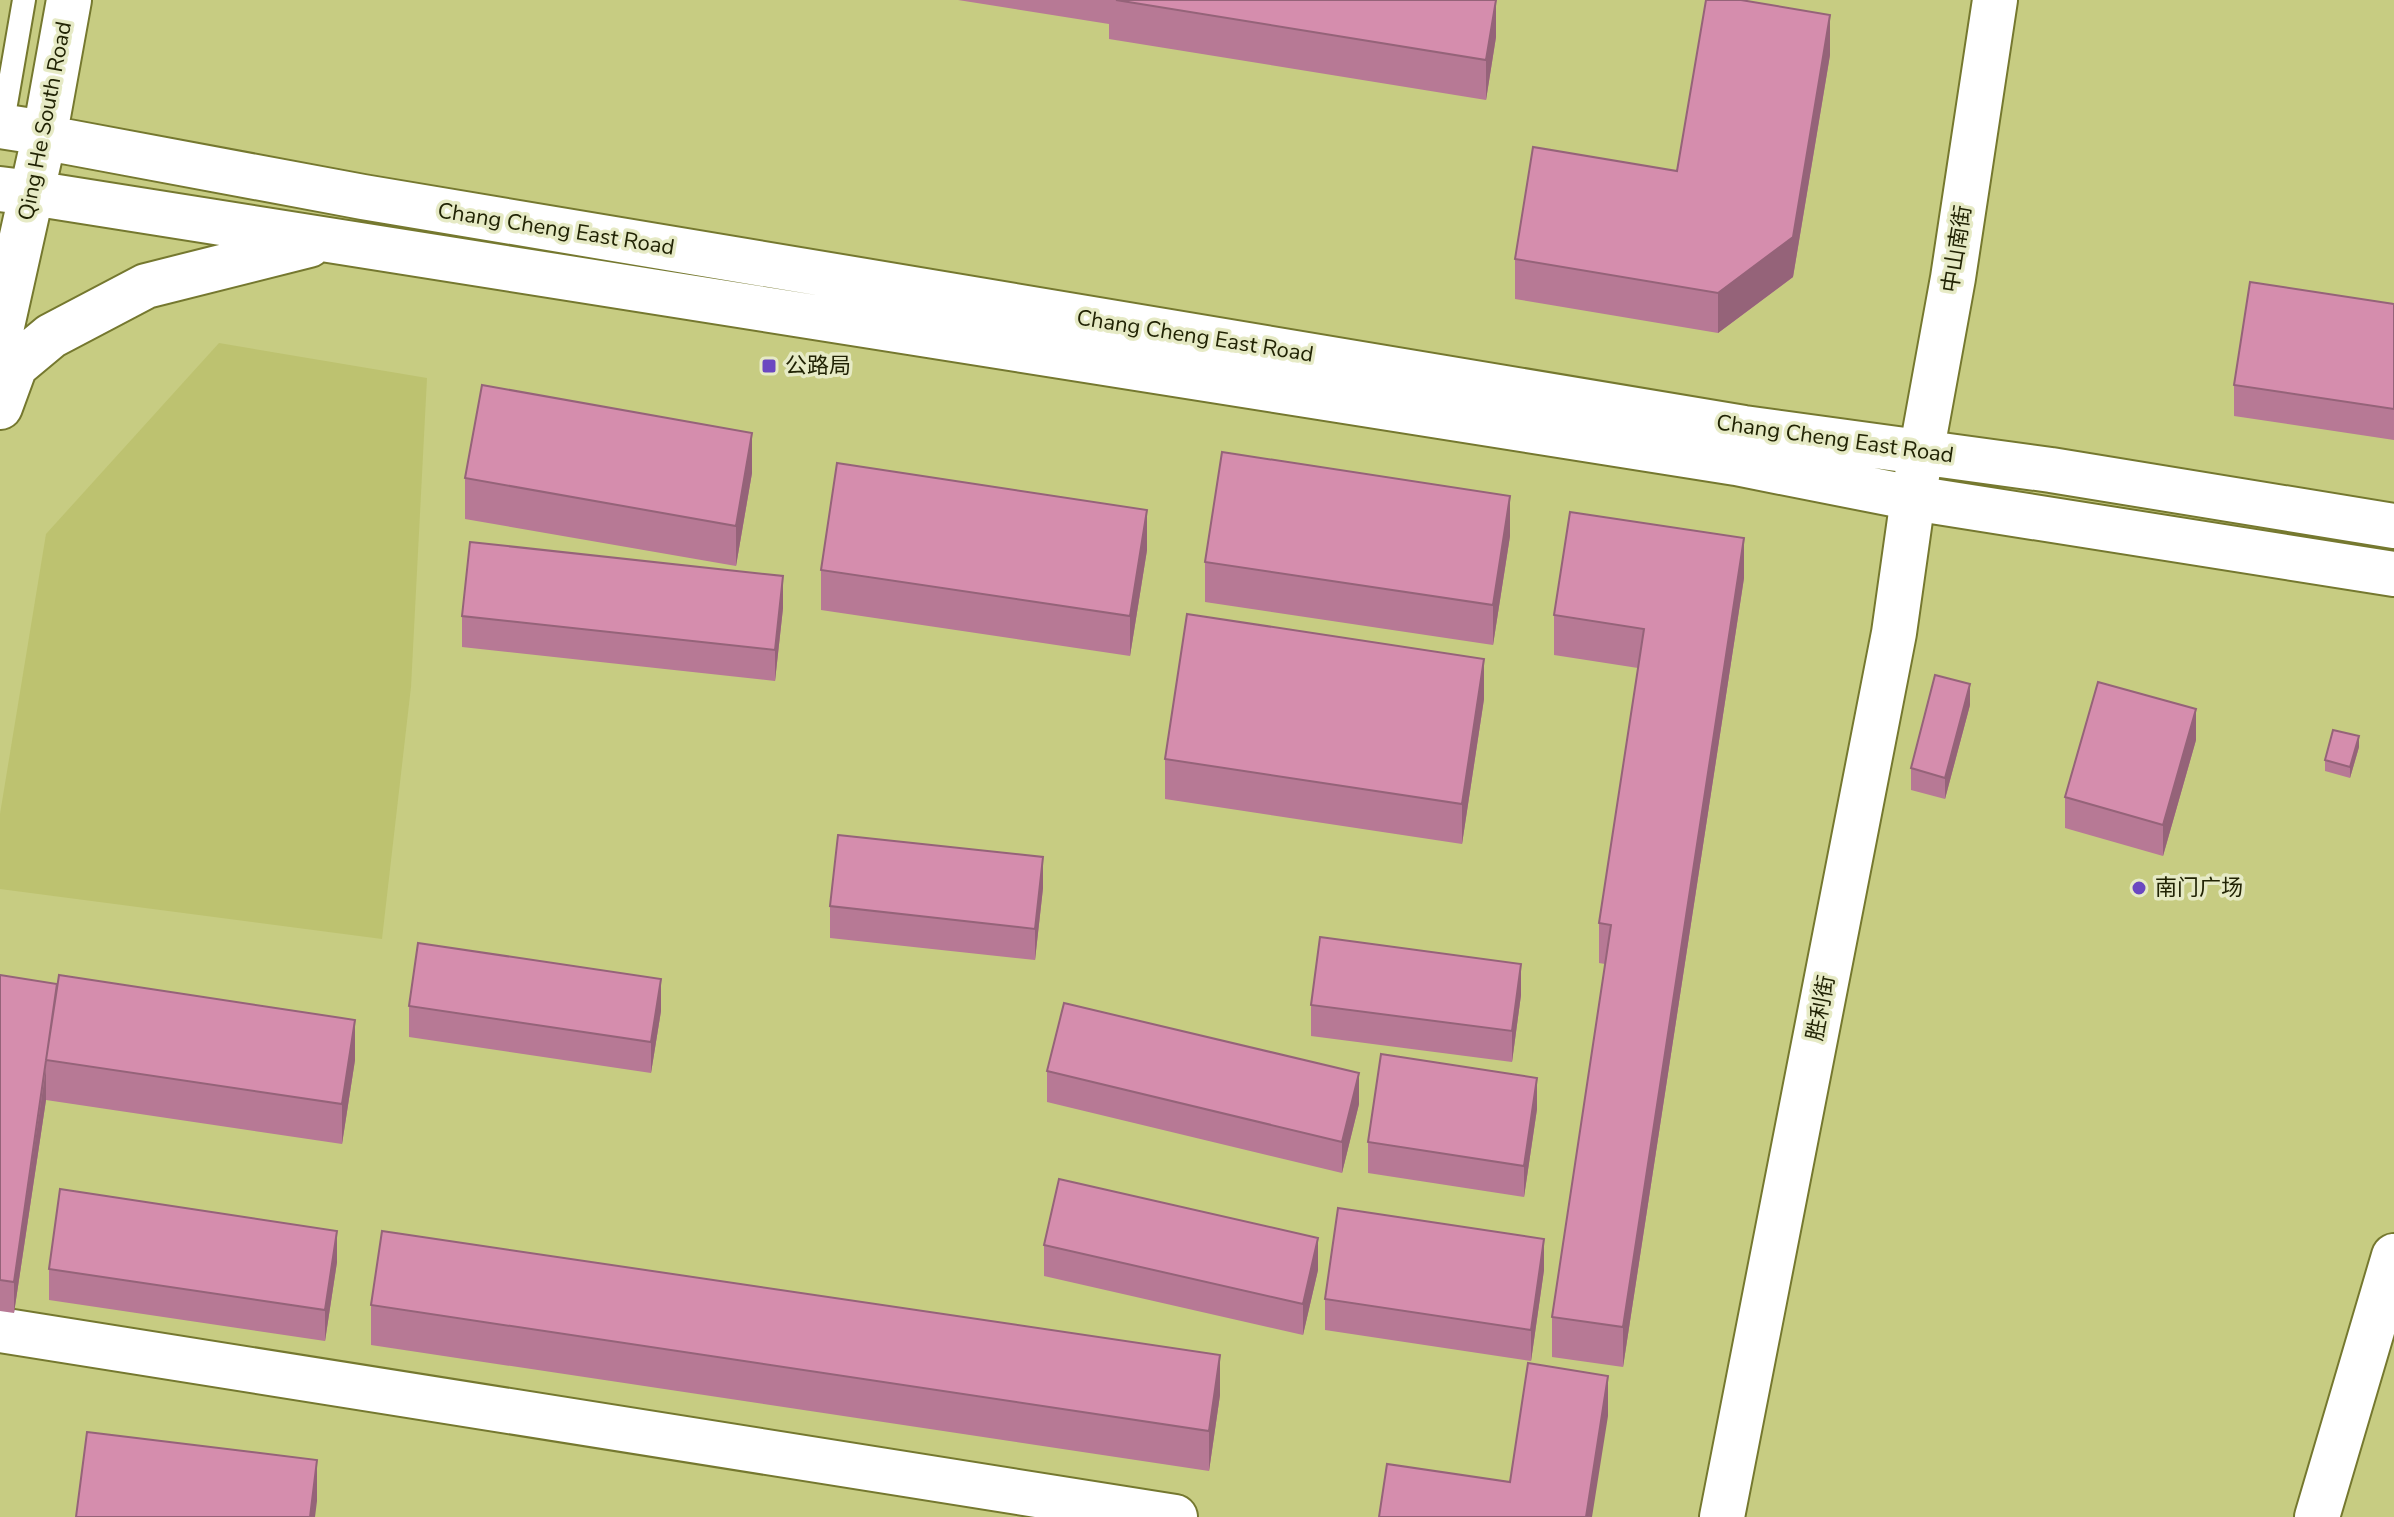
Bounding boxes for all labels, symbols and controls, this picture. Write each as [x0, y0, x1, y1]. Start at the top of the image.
street label: Qing He South Road [11, 19, 79, 223]
street label: Chang Cheng East Road [435, 195, 677, 263]
street label: 中山南街 [1935, 203, 1979, 295]
street label: Chang Cheng East Road [1074, 302, 1316, 370]
place label: 公路局 [785, 351, 851, 381]
marker: 公路局 [760, 357, 778, 375]
street label: Chang Cheng East Road [1714, 407, 1956, 471]
place label: 南门广场 [2155, 873, 2243, 903]
marker: 南门广场 [2130, 879, 2148, 897]
street label: 胜利街 [1800, 973, 1842, 1043]

